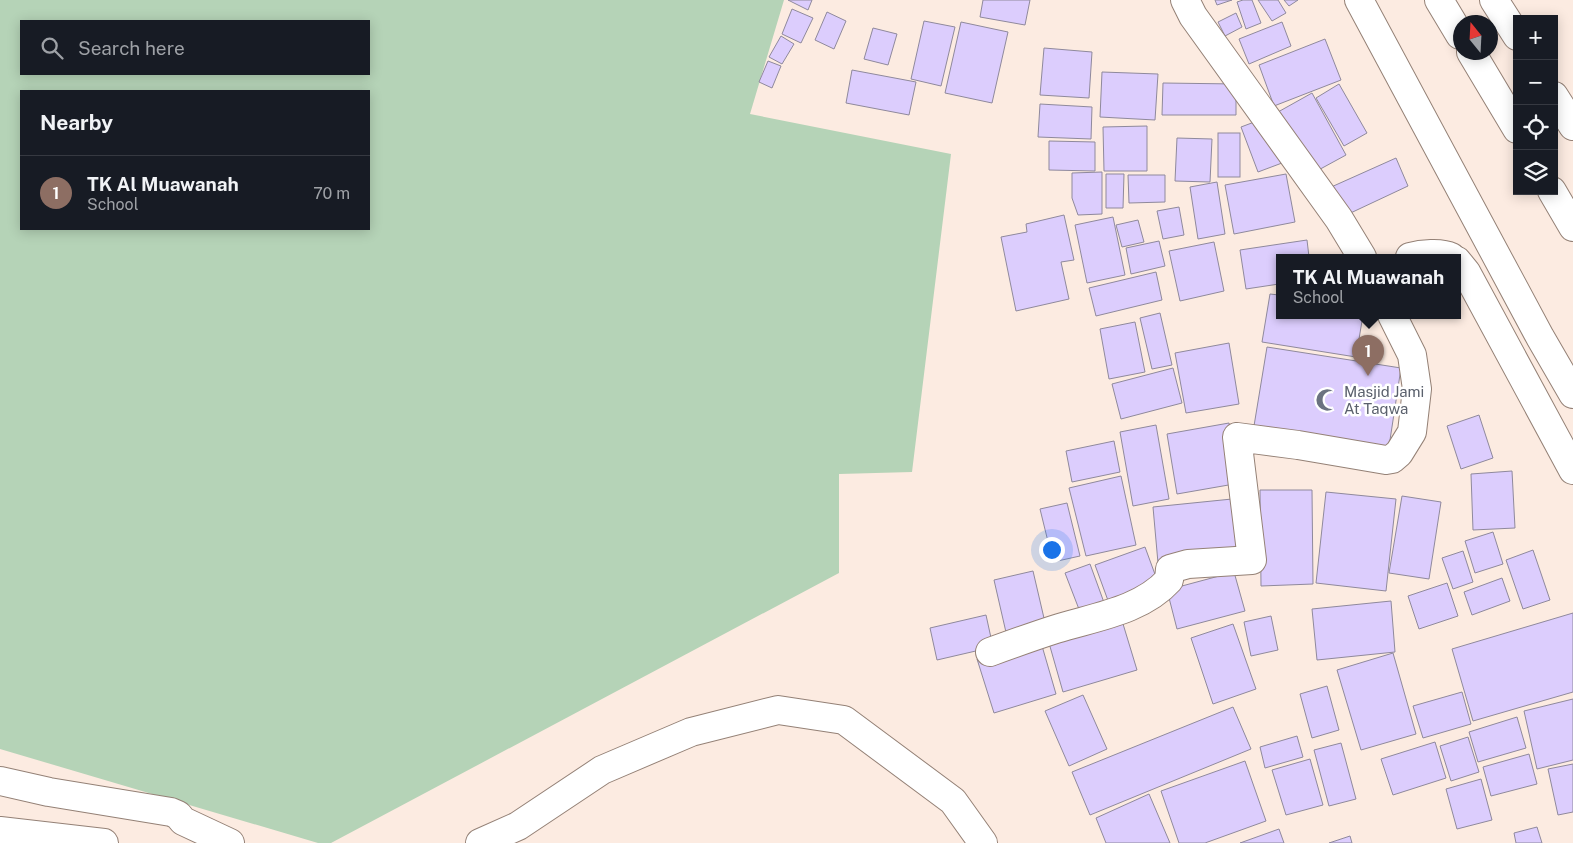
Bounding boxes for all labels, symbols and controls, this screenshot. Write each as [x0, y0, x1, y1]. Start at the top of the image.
north arrow [1453, 15, 1498, 60]
map controls [1513, 15, 1558, 195]
button: + [1513, 15, 1558, 60]
search box [20, 20, 370, 75]
icon: search [38, 34, 66, 62]
text: Search here [78, 37, 185, 59]
button: − [1513, 60, 1558, 105]
button: locate [1513, 105, 1558, 150]
text: Nearby [40, 110, 113, 135]
button: layers [1513, 150, 1558, 195]
text: TK Al Muawanah [87, 173, 239, 195]
text: 1 [53, 184, 59, 203]
text: 70 m [313, 184, 350, 203]
text: School [87, 195, 138, 214]
popup [1276, 254, 1461, 319]
text: TK Al Muawanah [1293, 266, 1444, 288]
text: School [1293, 288, 1344, 307]
pin: 1 [1352, 335, 1384, 376]
place label: Masjid Jami At Taqwa [1344, 383, 1424, 417]
mosque icon: Masjid Jami At Taqwa [1314, 387, 1340, 413]
your location [1039, 537, 1065, 563]

